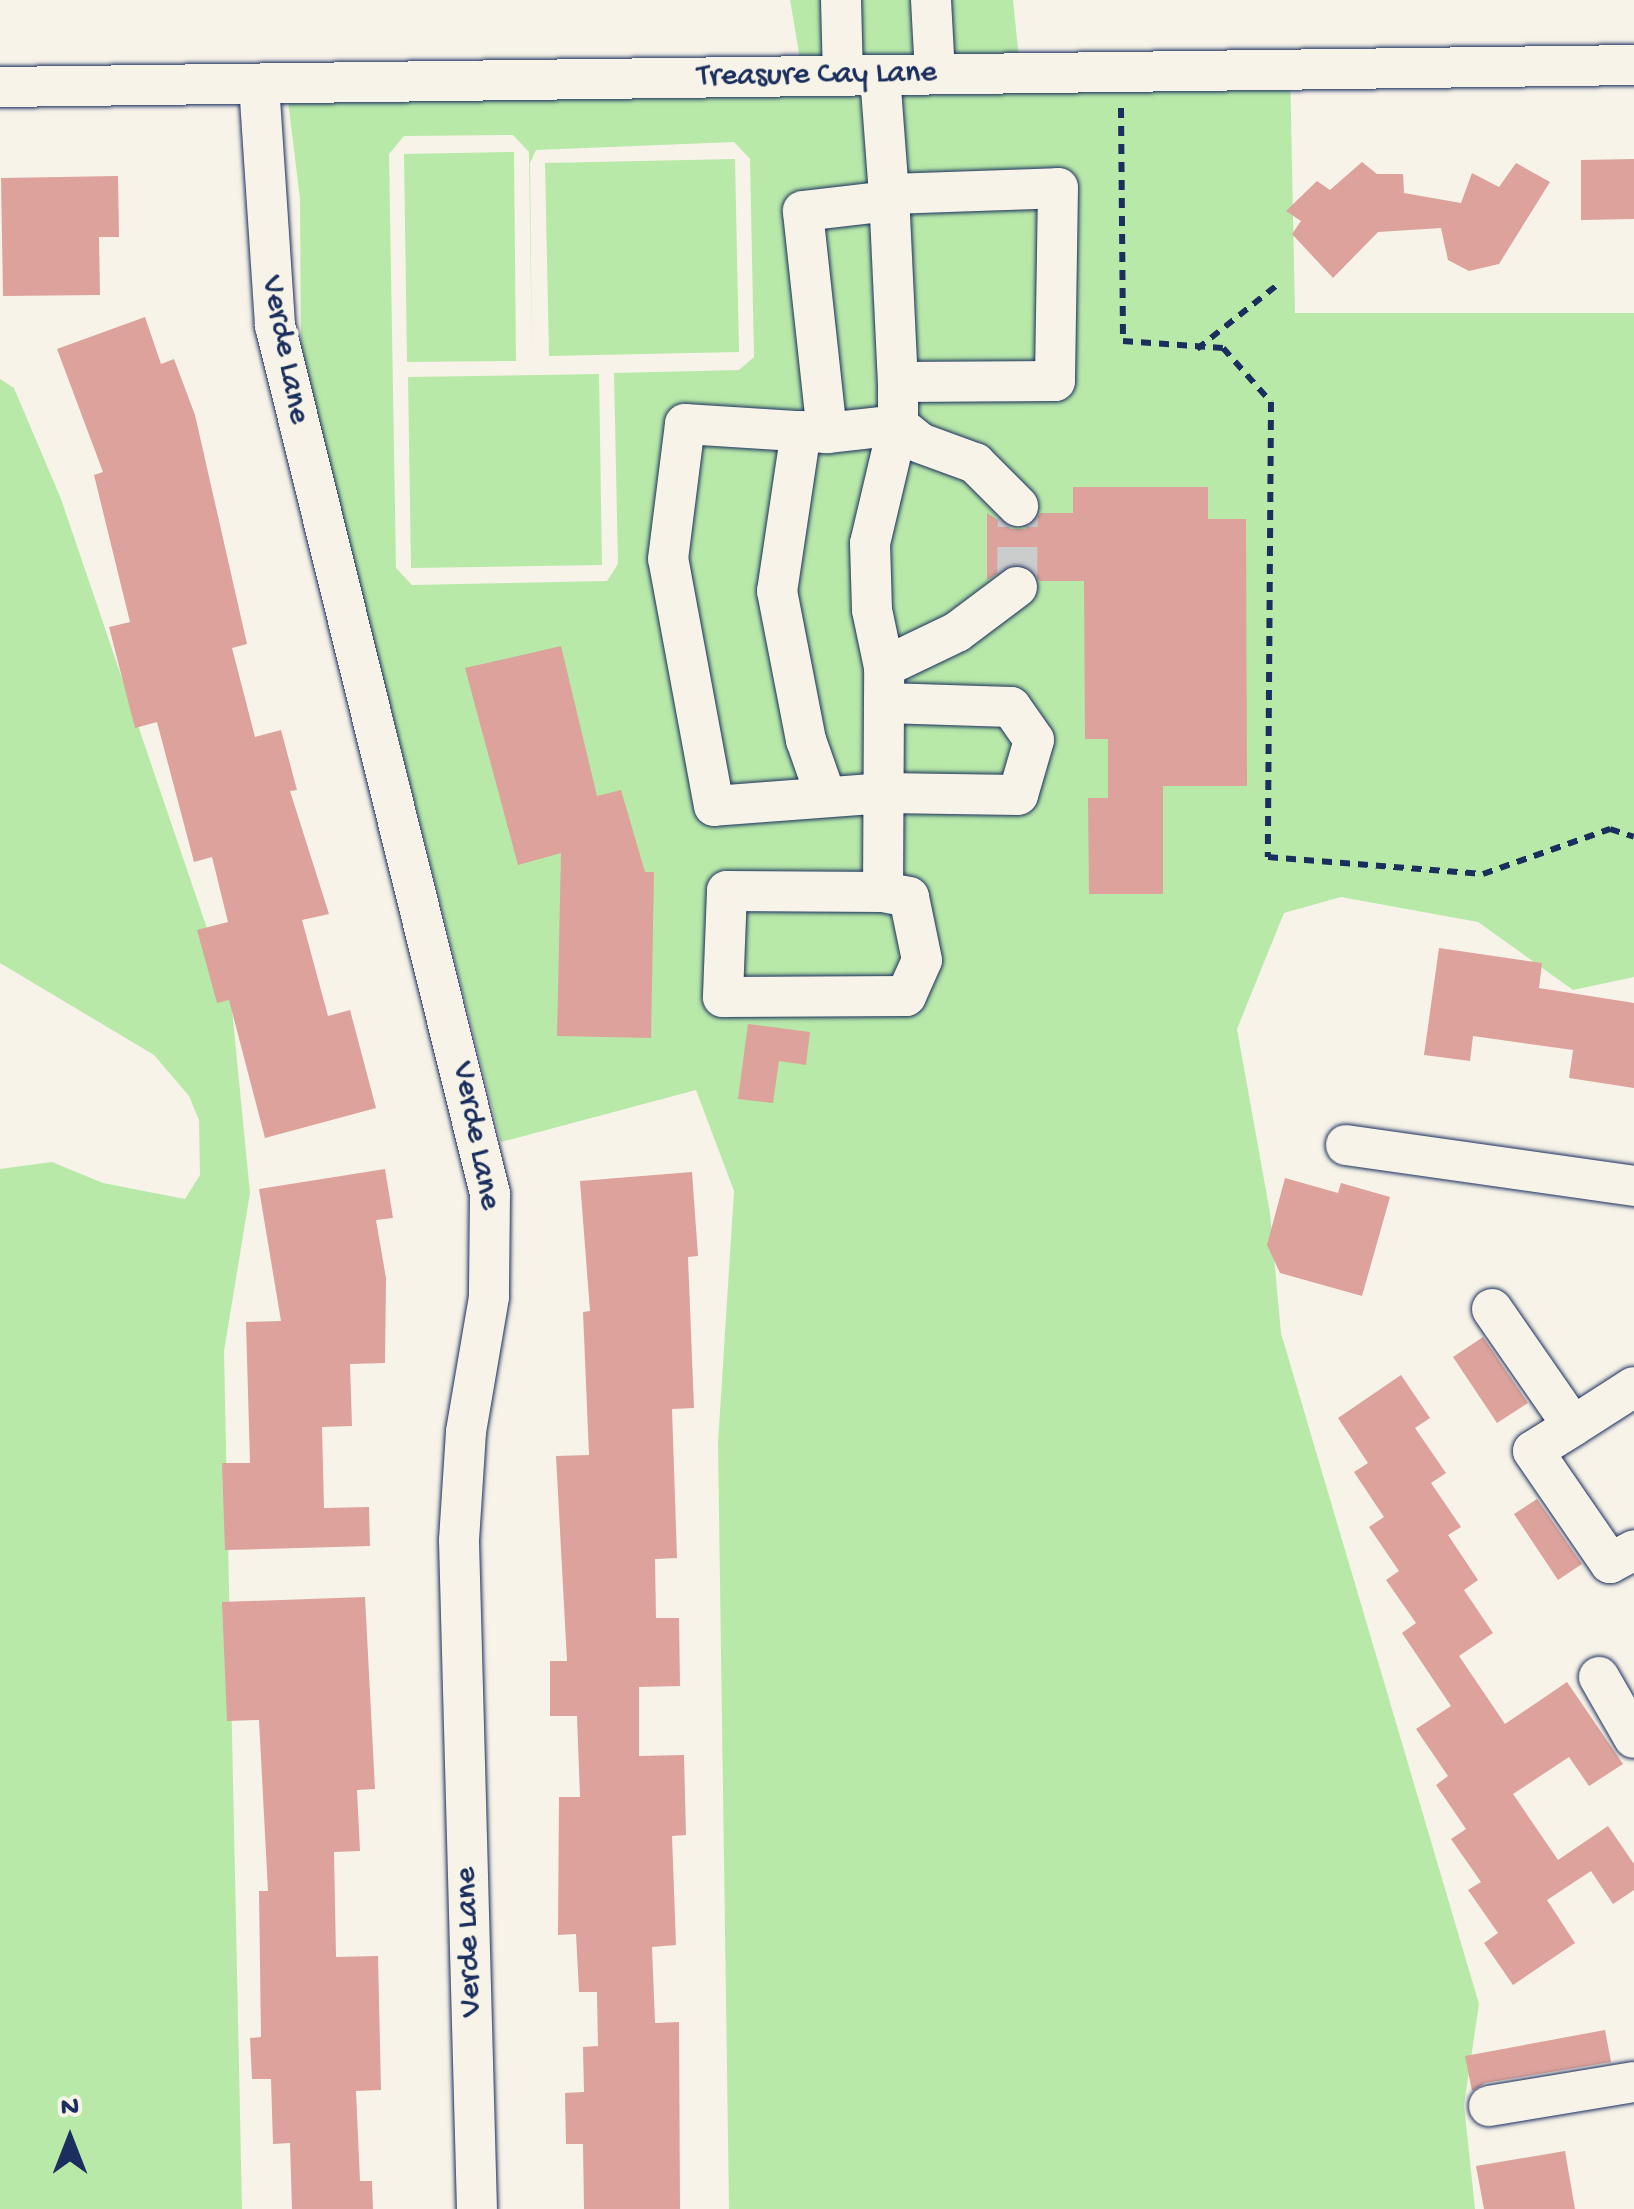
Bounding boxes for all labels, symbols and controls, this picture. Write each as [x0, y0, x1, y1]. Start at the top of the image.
street label: Treasure Cay Lane [697, 55, 937, 97]
street label: Verde Lane [251, 273, 317, 427]
street label: Verde Lane [442, 1059, 508, 1213]
street label: Verde Lane [448, 1867, 492, 2017]
north arrow [20, 2089, 120, 2189]
text: N [61, 2092, 79, 2125]

